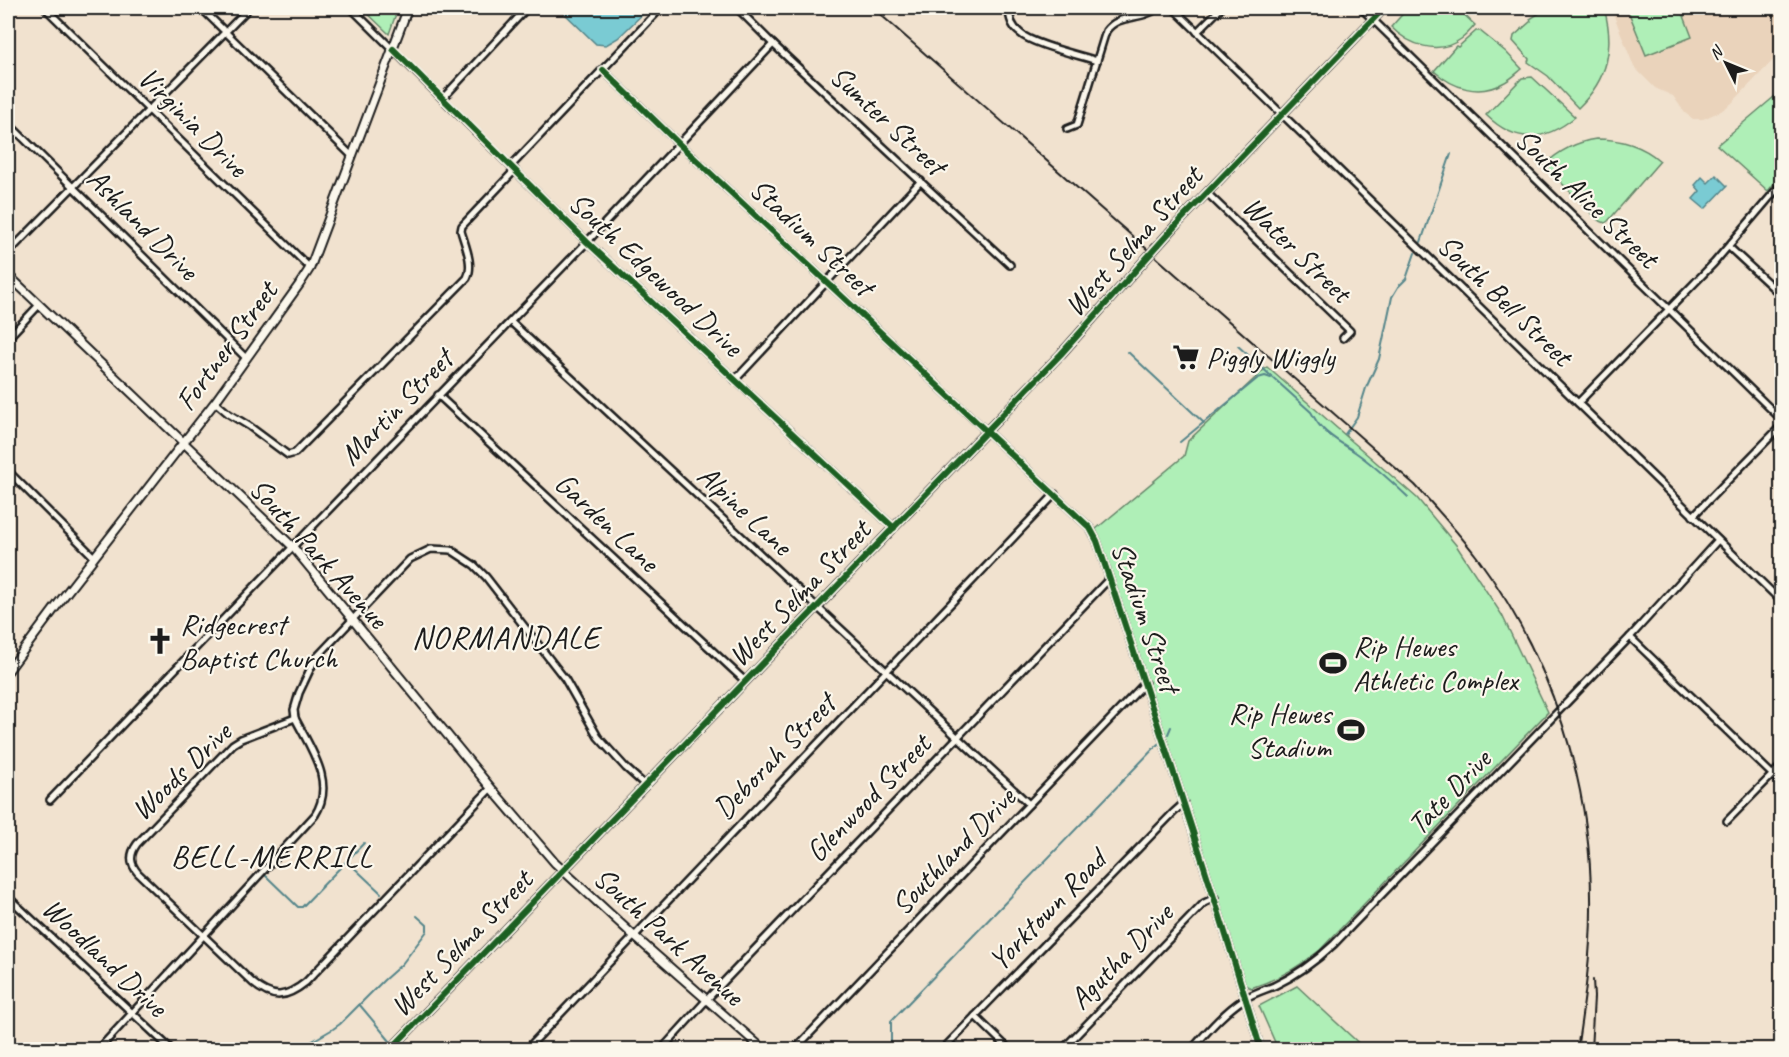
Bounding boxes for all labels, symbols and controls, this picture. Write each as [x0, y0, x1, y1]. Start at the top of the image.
north arrow [1696, 33, 1756, 93]
text: N [1705, 41, 1729, 64]
street label: Sumter Street [822, 57, 957, 186]
street label: Virginia Drive [130, 59, 258, 187]
street label: South Alice Street [1507, 120, 1669, 278]
street label: West Selma Street [1056, 156, 1212, 324]
street label: Ashland Drive [79, 160, 208, 289]
street label: Stadium Street [742, 170, 885, 307]
street label: South Edgewood Drive [561, 184, 753, 366]
street label: Water Street [1234, 188, 1362, 312]
street label: South Bell Street [1429, 226, 1583, 376]
street label: Fortner Street [166, 272, 287, 418]
street label: Martin Street [331, 338, 464, 473]
place label: Piggly Wiggly [1206, 338, 1336, 376]
supermarket icon: Piggly Wiggly [1171, 342, 1201, 372]
street label: Alpine Lane [690, 457, 802, 565]
street label: Garden Lane [547, 464, 669, 581]
street label: South Park Avenue [241, 470, 398, 638]
street label: West Selma Street [720, 510, 880, 674]
street label: Stadium Street [1103, 537, 1191, 701]
place label: Ridgecrest Baptist Church [180, 605, 338, 677]
district label: NORMANDALE [412, 617, 603, 658]
church icon: Ridgecrest Baptist Church [145, 626, 175, 656]
place label: Rip Hewes Athletic Complex [1353, 627, 1520, 699]
sports icon: Rip Hewes Athletic Complex [1318, 648, 1348, 678]
street label: Deborah Street [705, 682, 846, 827]
place label: Rip Hewes Stadium [1229, 694, 1334, 766]
street label: Woods Drive [123, 712, 241, 828]
sports icon: Rip Hewes Stadium [1336, 715, 1366, 745]
street label: Glenwood Street [797, 724, 941, 870]
street label: Tate Drive [1399, 740, 1501, 843]
street label: Southland Drive [883, 777, 1025, 923]
district label: BELL-MERRILL [171, 836, 373, 877]
street label: Yorktown Road [980, 838, 1117, 978]
street label: South Park Avenue [586, 858, 754, 1015]
street label: West Selma Street [382, 860, 542, 1024]
street label: Woodland Drive [34, 889, 177, 1026]
street label: Agutha Drive [1061, 893, 1183, 1017]

